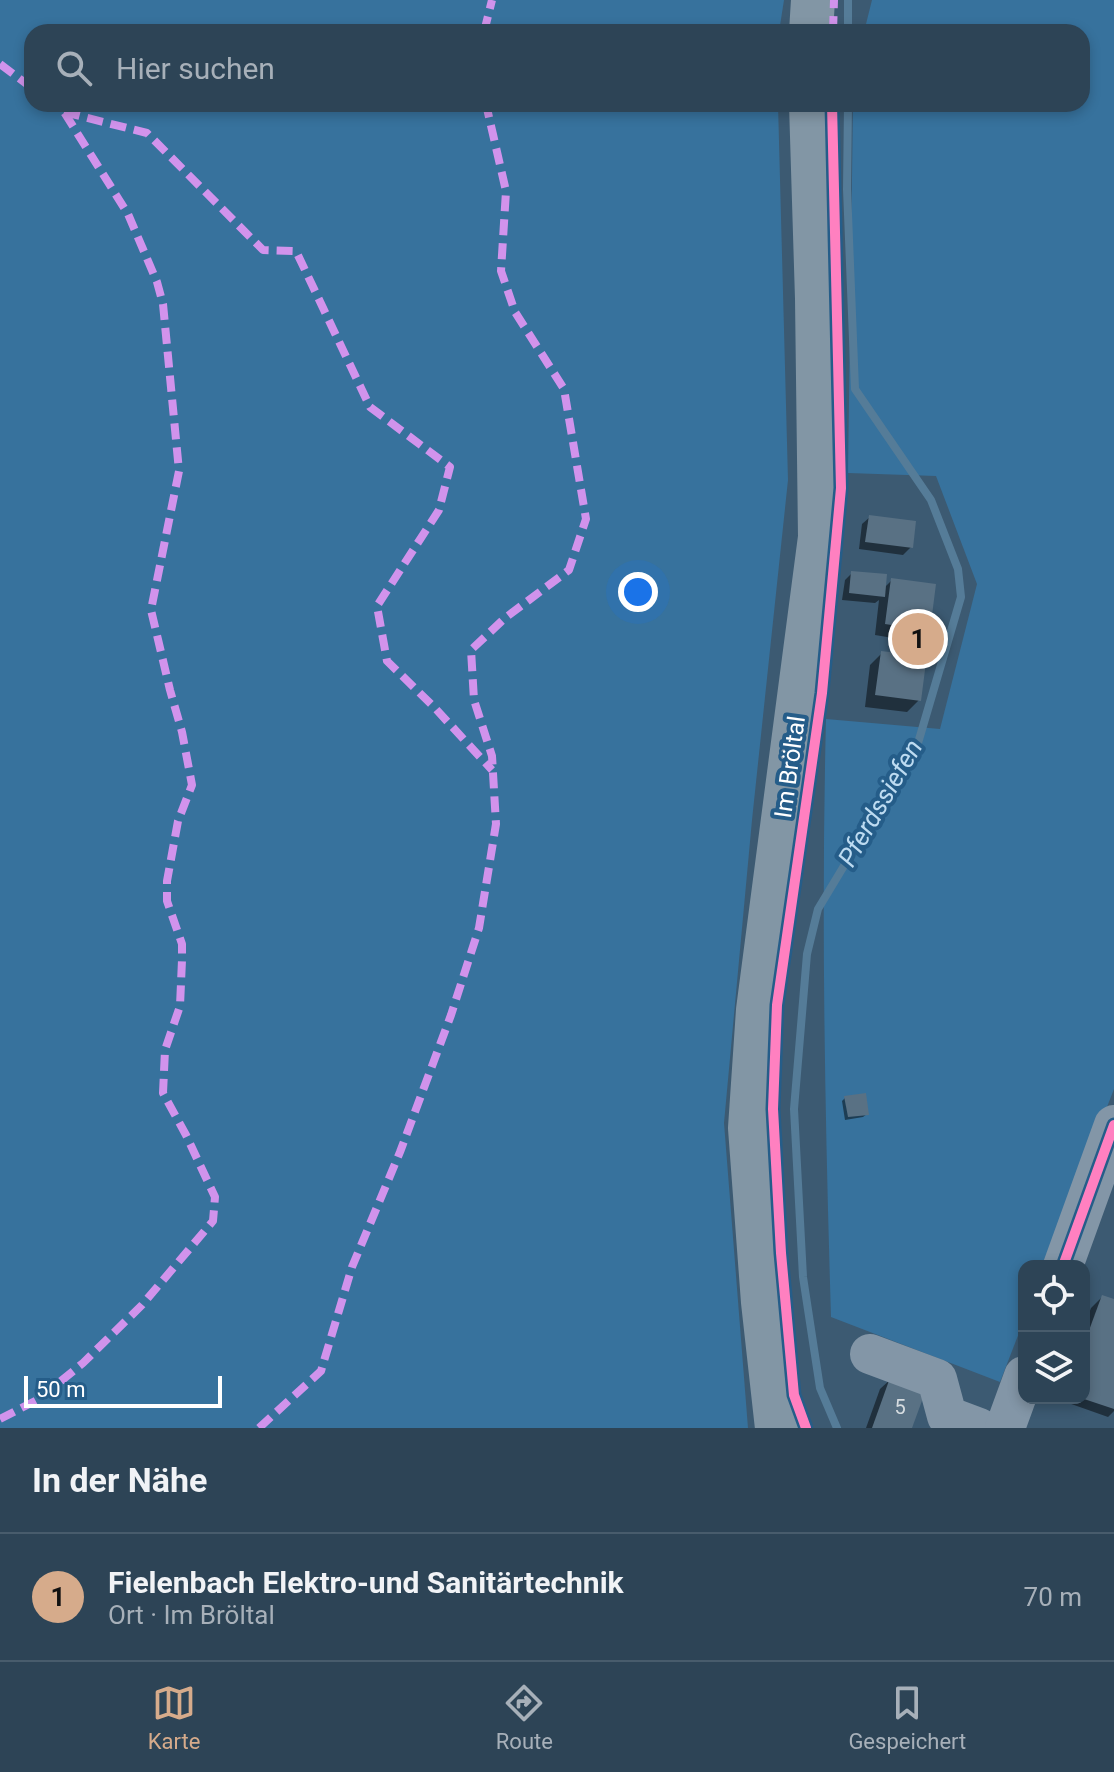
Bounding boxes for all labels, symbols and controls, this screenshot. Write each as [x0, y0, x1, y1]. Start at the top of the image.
search box [24, 24, 1090, 112]
icon: search [52, 46, 96, 90]
text: Hier suchen [116, 51, 275, 86]
your location [618, 572, 658, 612]
pin: 1 [892, 609, 944, 669]
street label: Im Bröltal [769, 714, 811, 820]
water label: Pferdssiefen [832, 734, 928, 872]
map controls [1018, 1260, 1090, 1404]
button: locate [1018, 1260, 1090, 1332]
button: layers [1018, 1332, 1090, 1404]
scale bar [24, 1372, 222, 1408]
text: 50 m [36, 1377, 85, 1402]
house number: 5 [894, 1395, 906, 1419]
text: In der Nähe [32, 1460, 207, 1500]
text: Fielenbach Elektro-und Sanitärtechnik [108, 1565, 624, 1600]
text: 1 [51, 1582, 65, 1612]
text: 70 m [1024, 1582, 1082, 1612]
text: Ort · Im Bröltal [108, 1600, 275, 1630]
tab: Karte [148, 1681, 200, 1754]
tab: Route [496, 1681, 553, 1754]
tab: Gespeichert [848, 1681, 966, 1754]

